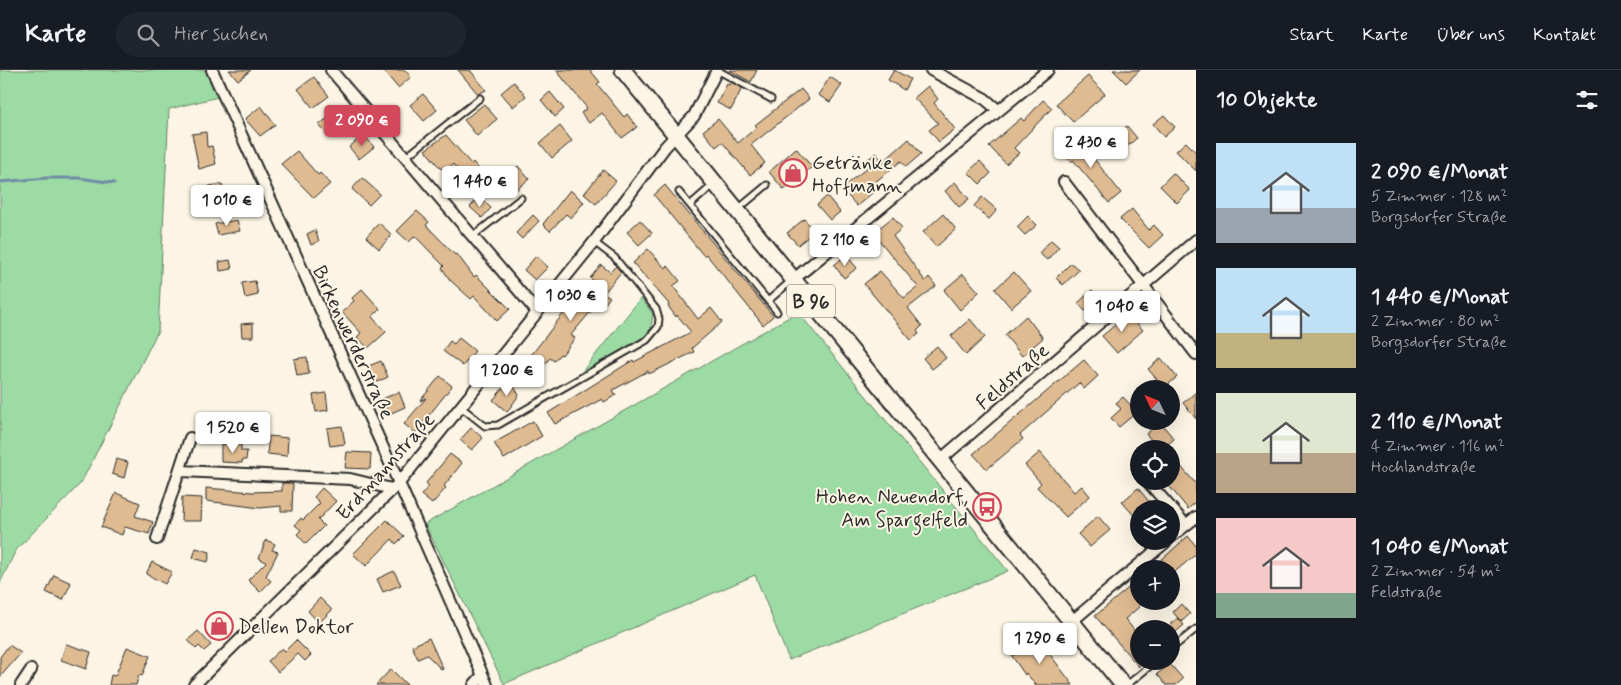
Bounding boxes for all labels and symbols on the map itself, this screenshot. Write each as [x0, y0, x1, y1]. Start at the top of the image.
pin: 2 090 € [316, 104, 408, 147]
pin: 2 430 € [1045, 126, 1137, 169]
place label: Getränke Hoffmann [812, 150, 902, 200]
shop icon: Getränke Hoffmann [778, 158, 808, 188]
pin: 1 440 € [434, 166, 526, 208]
pin: 1 010 € [181, 184, 273, 227]
pin: 2 110 € [799, 224, 891, 267]
street label: Birkenwerderstraße [305, 261, 400, 424]
pin: 1 030 € [525, 280, 617, 322]
road number: B 96 [787, 285, 835, 318]
pin: 1 040 € [1076, 290, 1168, 333]
street label: Feldstraße [971, 338, 1056, 416]
pin: 1 200 € [461, 354, 553, 397]
north arrow [1130, 380, 1180, 430]
street label: Erdmannstraße [331, 407, 442, 527]
pin: 1 520 € [187, 412, 279, 454]
place label: Hohen Neuendorf, Am Spargelfeld [816, 484, 968, 536]
bus stop icon: Hohen Neuendorf, Am Spargelfeld [972, 492, 1002, 522]
shop icon: Dellen Doktor [204, 611, 234, 641]
place label: Dellen Doktor [238, 614, 354, 641]
pin: 1 290 € [994, 622, 1086, 665]

